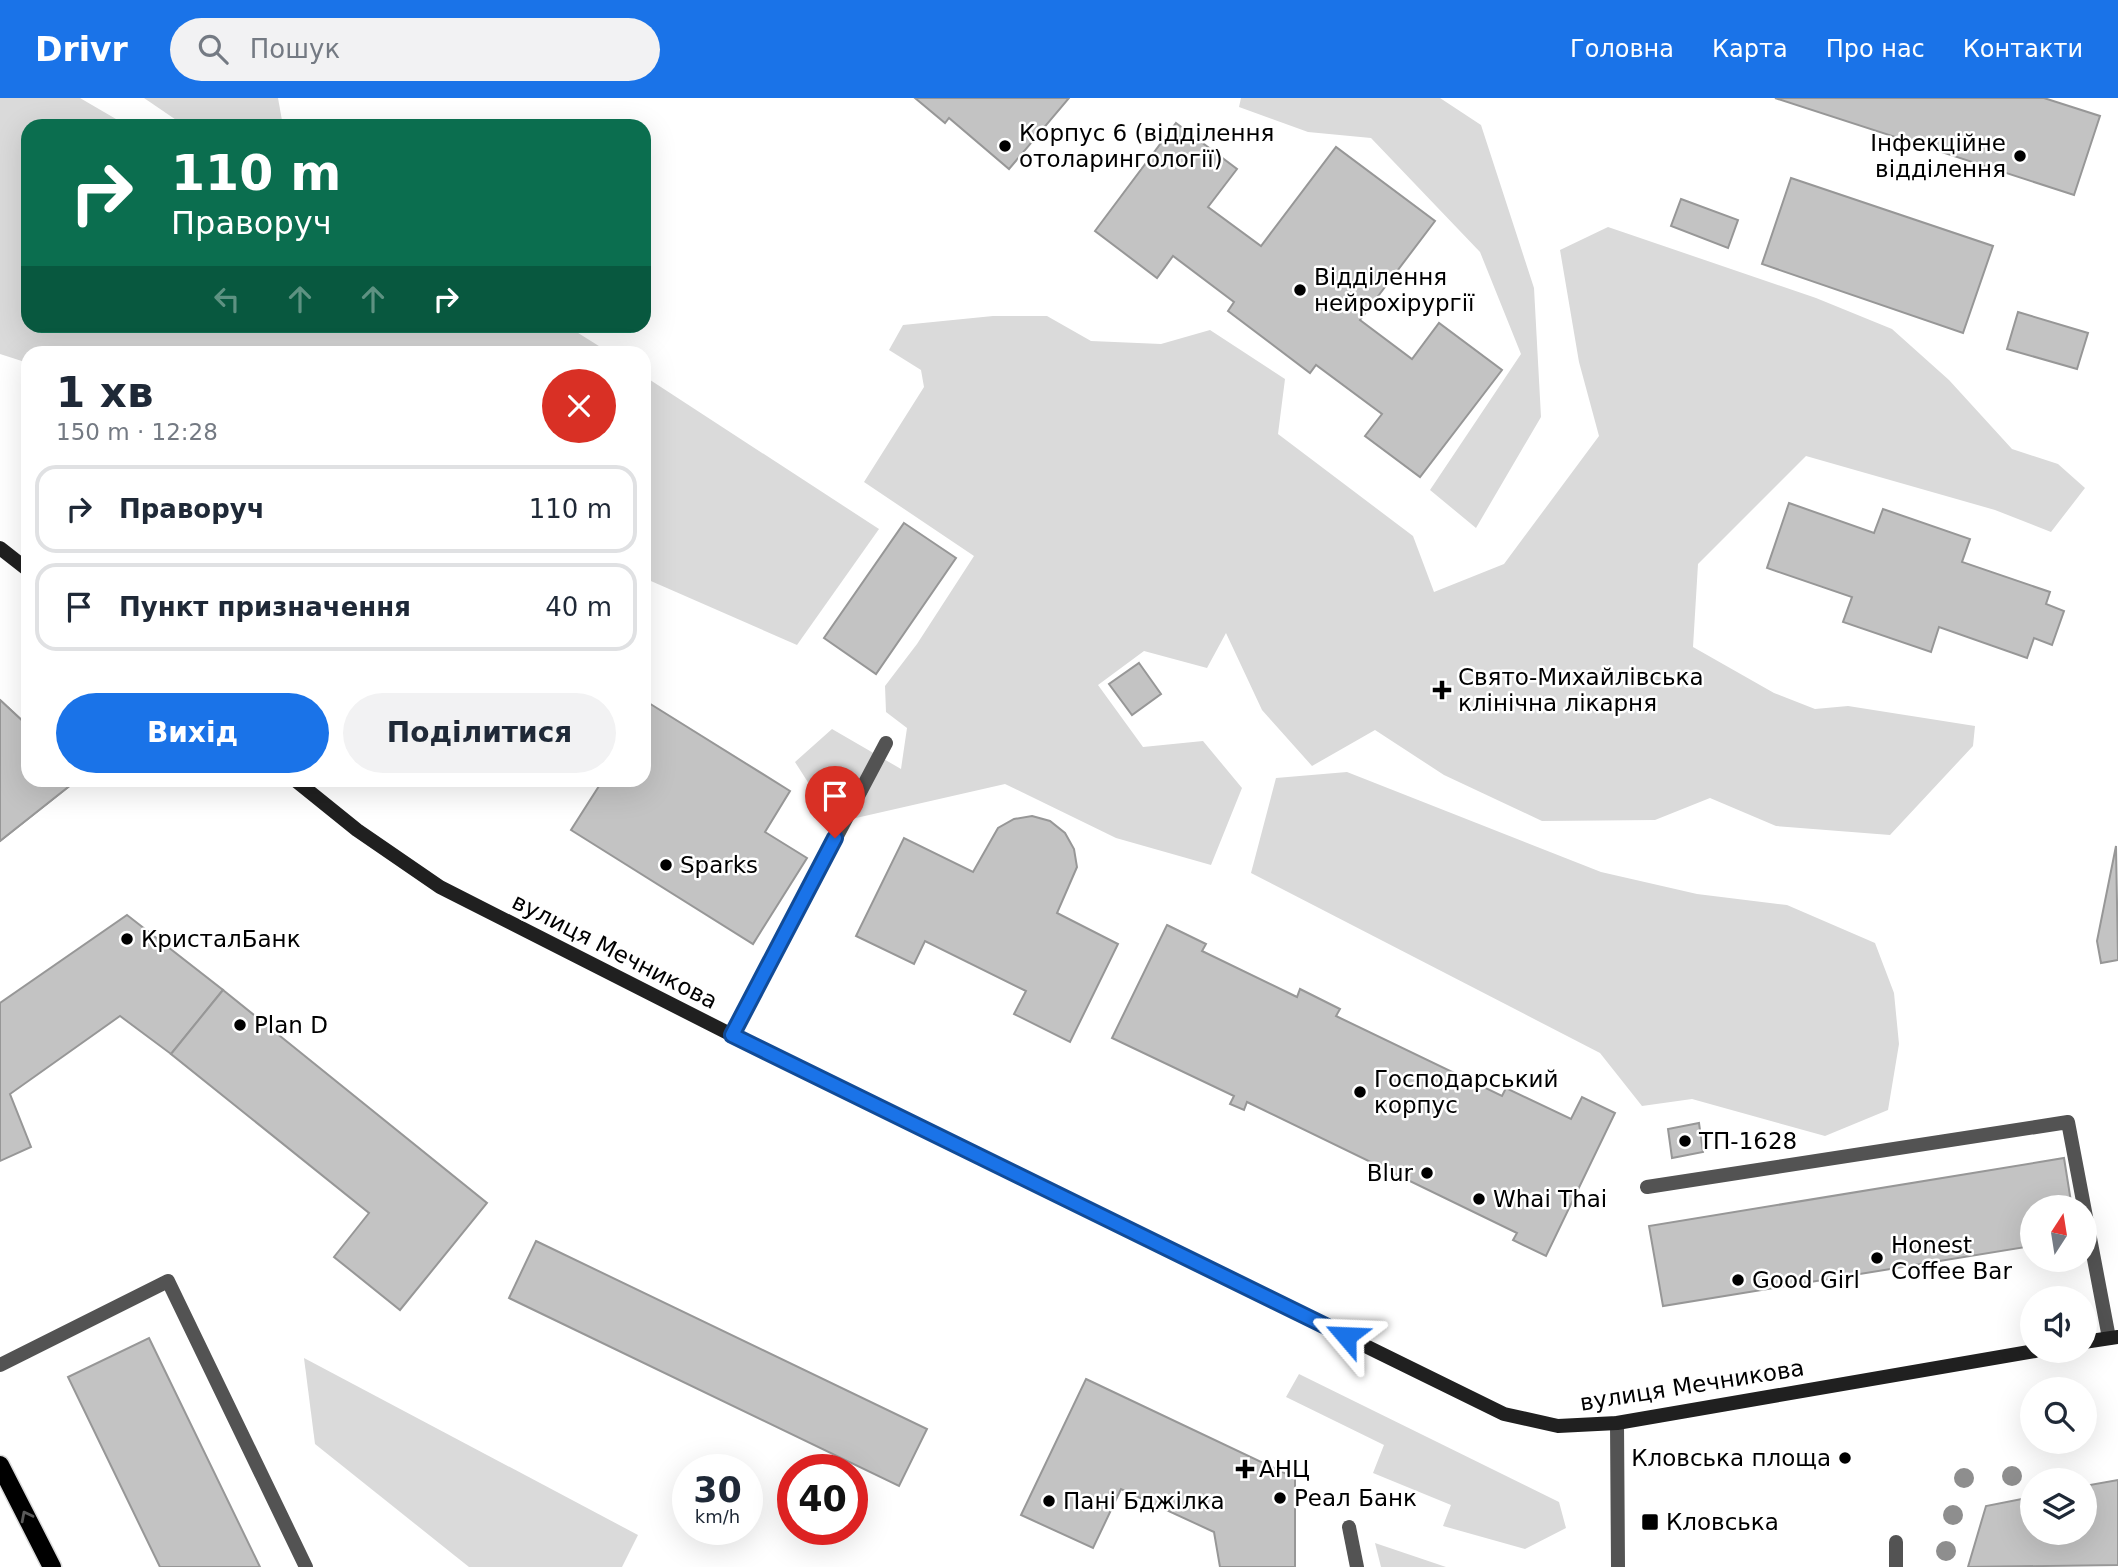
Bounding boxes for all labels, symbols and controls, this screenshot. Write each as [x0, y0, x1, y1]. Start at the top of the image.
search box [170, 18, 660, 81]
text: Drivr [35, 30, 128, 69]
icon: search [194, 30, 232, 68]
text: Пошук [250, 34, 340, 64]
text: Головна [1570, 35, 1674, 63]
text: Карта [1712, 35, 1788, 63]
text: Про нас [1826, 35, 1925, 63]
text: Контакти [1963, 35, 2083, 63]
place label: Корпус 6 (відділення отоларингології) [1019, 120, 1274, 172]
place label: Інфекційне відділення [1870, 130, 2006, 182]
marker: Корпус 6 (відділення отоларингології) [997, 138, 1013, 154]
text: 110 m [171, 145, 341, 202]
icon: right [56, 147, 147, 238]
marker: Інфекційне відділення [2012, 148, 2028, 164]
text: Праворуч [171, 204, 332, 242]
place label: Відділення нейрохірургії [1314, 264, 1475, 316]
icon: left [208, 280, 246, 318]
icon: ahead [281, 280, 319, 318]
icon: ahead [354, 280, 392, 318]
icon: right [427, 280, 465, 318]
marker: Відділення нейрохірургії [1292, 282, 1308, 298]
text: 1 хв [56, 368, 154, 417]
button: close [542, 369, 616, 443]
text: 150 m · 12:28 [56, 419, 218, 445]
icon: right [60, 490, 98, 528]
text: Праворуч [119, 494, 265, 524]
text: 110 m [529, 494, 612, 524]
icon: arrive [60, 588, 98, 626]
text: Пункт призначення [119, 592, 411, 622]
text: 40 m [545, 592, 612, 622]
place label: Свято-Михайлівська клінічна лікарня [1458, 664, 1704, 716]
marker: Свято-Михайлівська клінічна лікарня [1432, 680, 1452, 700]
button: Вихід [56, 693, 329, 773]
button: Поділитися [343, 693, 616, 773]
pin [805, 766, 865, 838]
icon: arrive [816, 777, 854, 815]
place label: Sparks [680, 852, 758, 878]
marker: Sparks [658, 857, 674, 873]
street label: вулиця Мечникова [508, 888, 722, 1014]
place label: КристалБанк [141, 926, 301, 952]
marker: КристалБанк [119, 931, 135, 947]
place label: Plan D [254, 1012, 328, 1038]
marker: Plan D [232, 1017, 248, 1033]
place label: Господарський корпус [1374, 1066, 1558, 1118]
marker: Господарський корпус [1352, 1084, 1368, 1100]
place label: ТП-1628 [1698, 1128, 1797, 1154]
marker: ТП-1628 [1677, 1133, 1693, 1149]
place label: Blur [1367, 1160, 1414, 1186]
marker: Blur [1419, 1165, 1435, 1181]
place label: Whai Thai [1493, 1186, 1607, 1212]
marker: Whai Thai [1471, 1191, 1487, 1207]
north arrow [2020, 1195, 2096, 1272]
map controls [2020, 1195, 2097, 1545]
place label: Honest Coffee Bar [1891, 1232, 2012, 1284]
marker: Honest Coffee Bar [1869, 1250, 1885, 1266]
place label: Good Girl [1752, 1267, 1860, 1293]
marker: Good Girl [1730, 1272, 1746, 1288]
button: sound [2020, 1286, 2097, 1363]
position arrow [1309, 1299, 1383, 1373]
street label: вулиця Мечникова [1578, 1354, 1806, 1416]
button: search [2020, 1377, 2097, 1454]
place label: Кловська площа [1631, 1445, 1831, 1471]
marker: Кловська площа [1837, 1450, 1853, 1466]
speed limit sign: 40 [777, 1454, 868, 1545]
place label: АНЦ [1259, 1456, 1310, 1482]
marker: АНЦ [1237, 1461, 1253, 1477]
button: layers [2020, 1468, 2097, 1545]
text: 30 [693, 1470, 742, 1510]
place label: Реал Банк [1294, 1485, 1417, 1511]
place label: Пані Бджілка [1063, 1488, 1225, 1514]
marker: Реал Банк [1272, 1490, 1288, 1506]
marker: Пані Бджілка [1041, 1493, 1057, 1509]
text: km/h [695, 1506, 740, 1527]
place label: Кловська [1666, 1509, 1779, 1535]
one-way arrow [20, 1511, 34, 1523]
marker: Кловська [1640, 1512, 1660, 1532]

